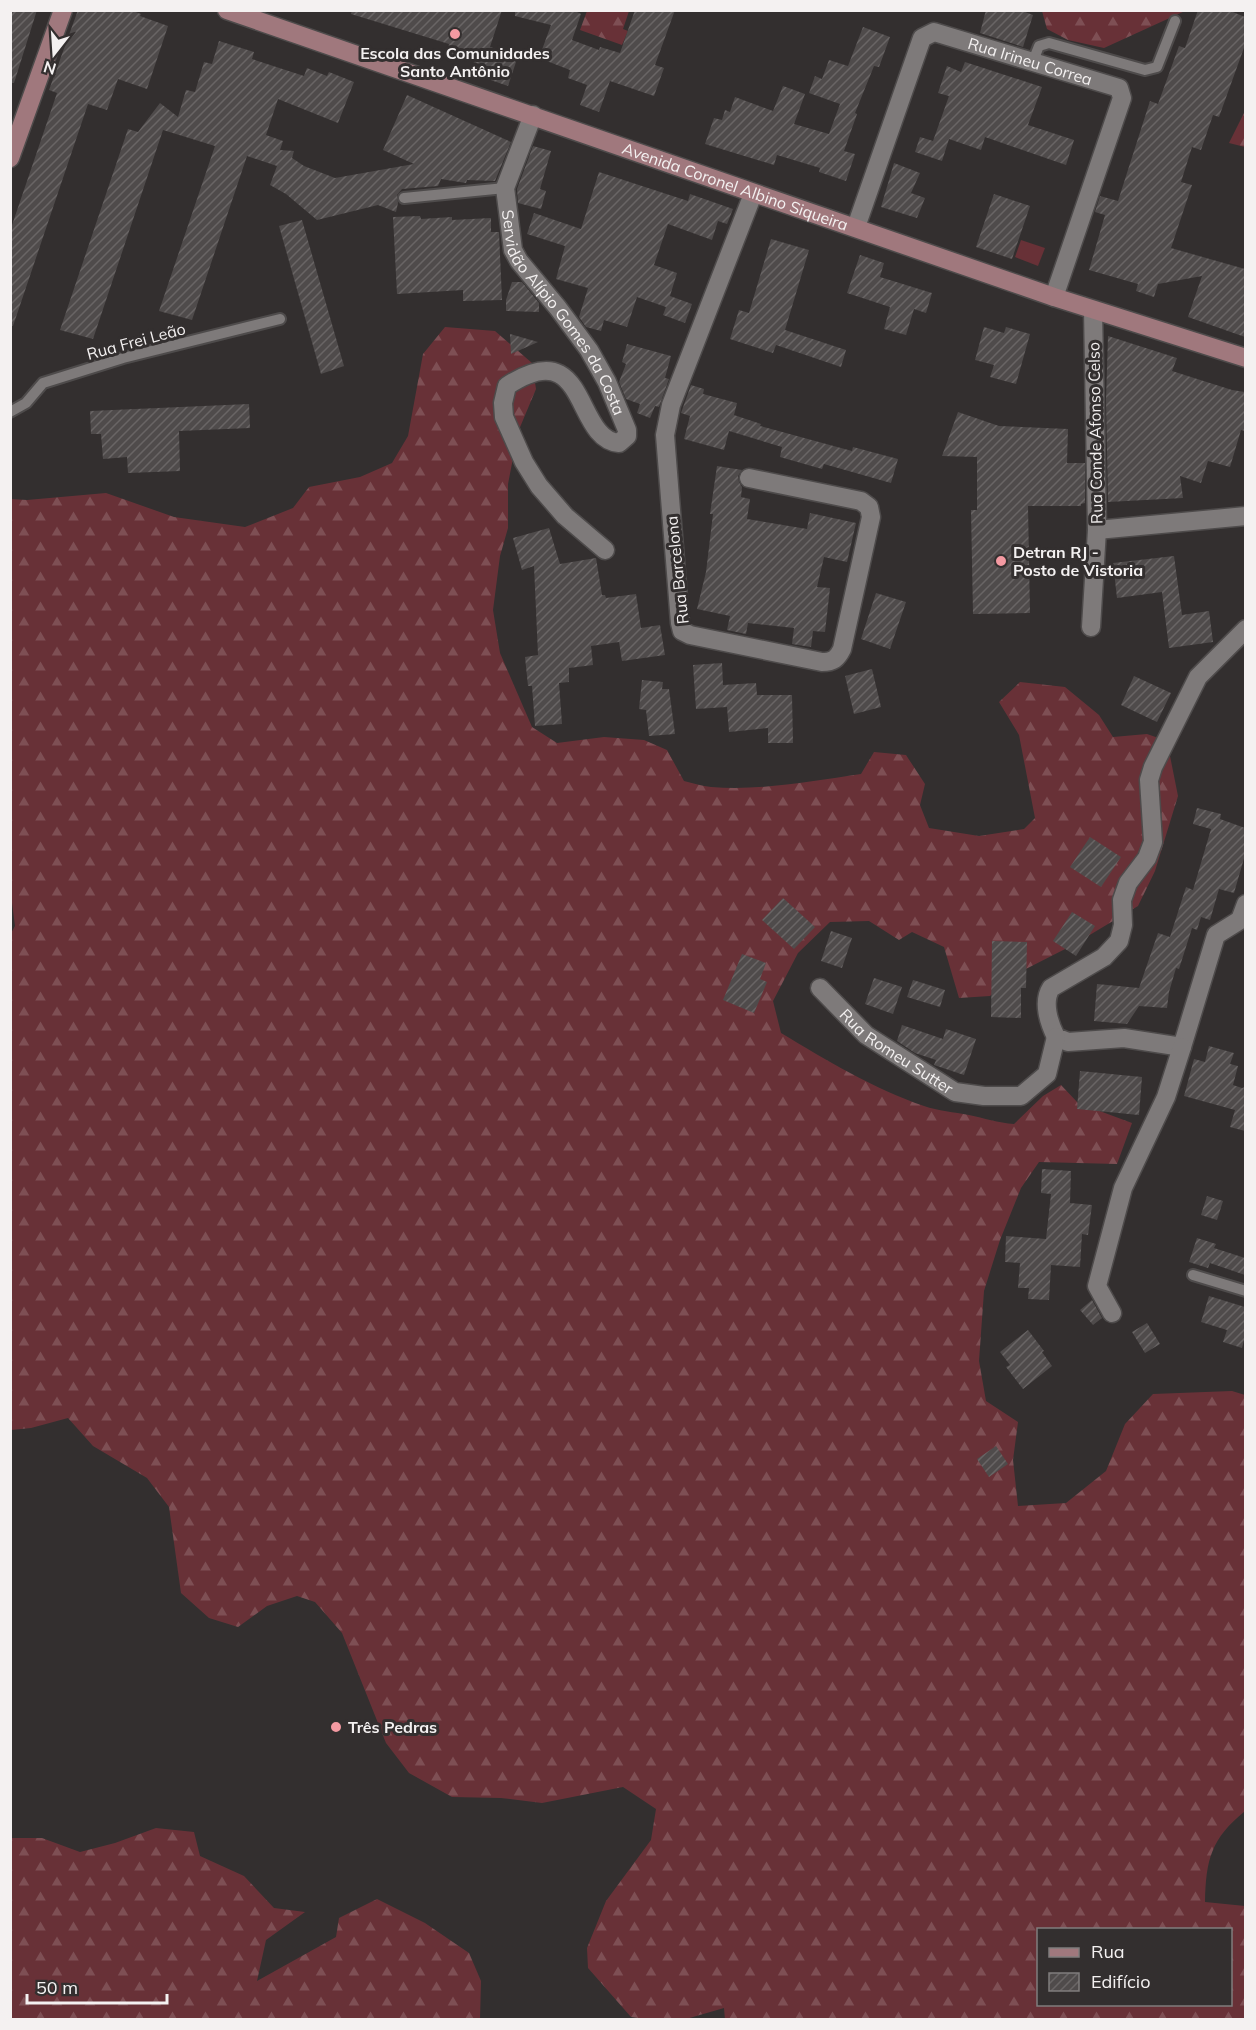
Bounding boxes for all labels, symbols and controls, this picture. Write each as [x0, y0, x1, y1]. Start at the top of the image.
north arrow [24, 24, 84, 84]
marker: Escola das Comunidades Santo Antônio [448, 27, 462, 41]
street label: Rua Irineu Correa [966, 33, 1095, 89]
place label: Escola das Comunidades Santo Antônio [360, 43, 550, 81]
text: N [41, 57, 58, 80]
street label: Avenida Coronel Albino Siqueira [620, 138, 851, 235]
street label: Servidão Alípio Gomes da Costa [498, 208, 630, 418]
street label: Rua Frei Leão [84, 318, 188, 364]
street label: Rua Conde Afonso Celso [1083, 342, 1107, 524]
street label: Rua Barcelona [661, 515, 693, 625]
place label: Detran RJ - Posto de Vistoria [1013, 542, 1143, 580]
marker: Detran RJ - Posto de Vistoria [994, 554, 1008, 568]
street label: Rua Romeu Sutter [836, 1004, 957, 1098]
place label: Três Pedras [348, 1717, 437, 1737]
marker: Três Pedras [329, 1720, 343, 1734]
legend [1037, 1928, 1232, 2006]
text: Rua [1091, 1940, 1125, 1963]
scale bar [27, 1967, 166, 2005]
text: Edifício [1091, 1970, 1150, 1993]
text: 50 m [36, 1976, 78, 1999]

